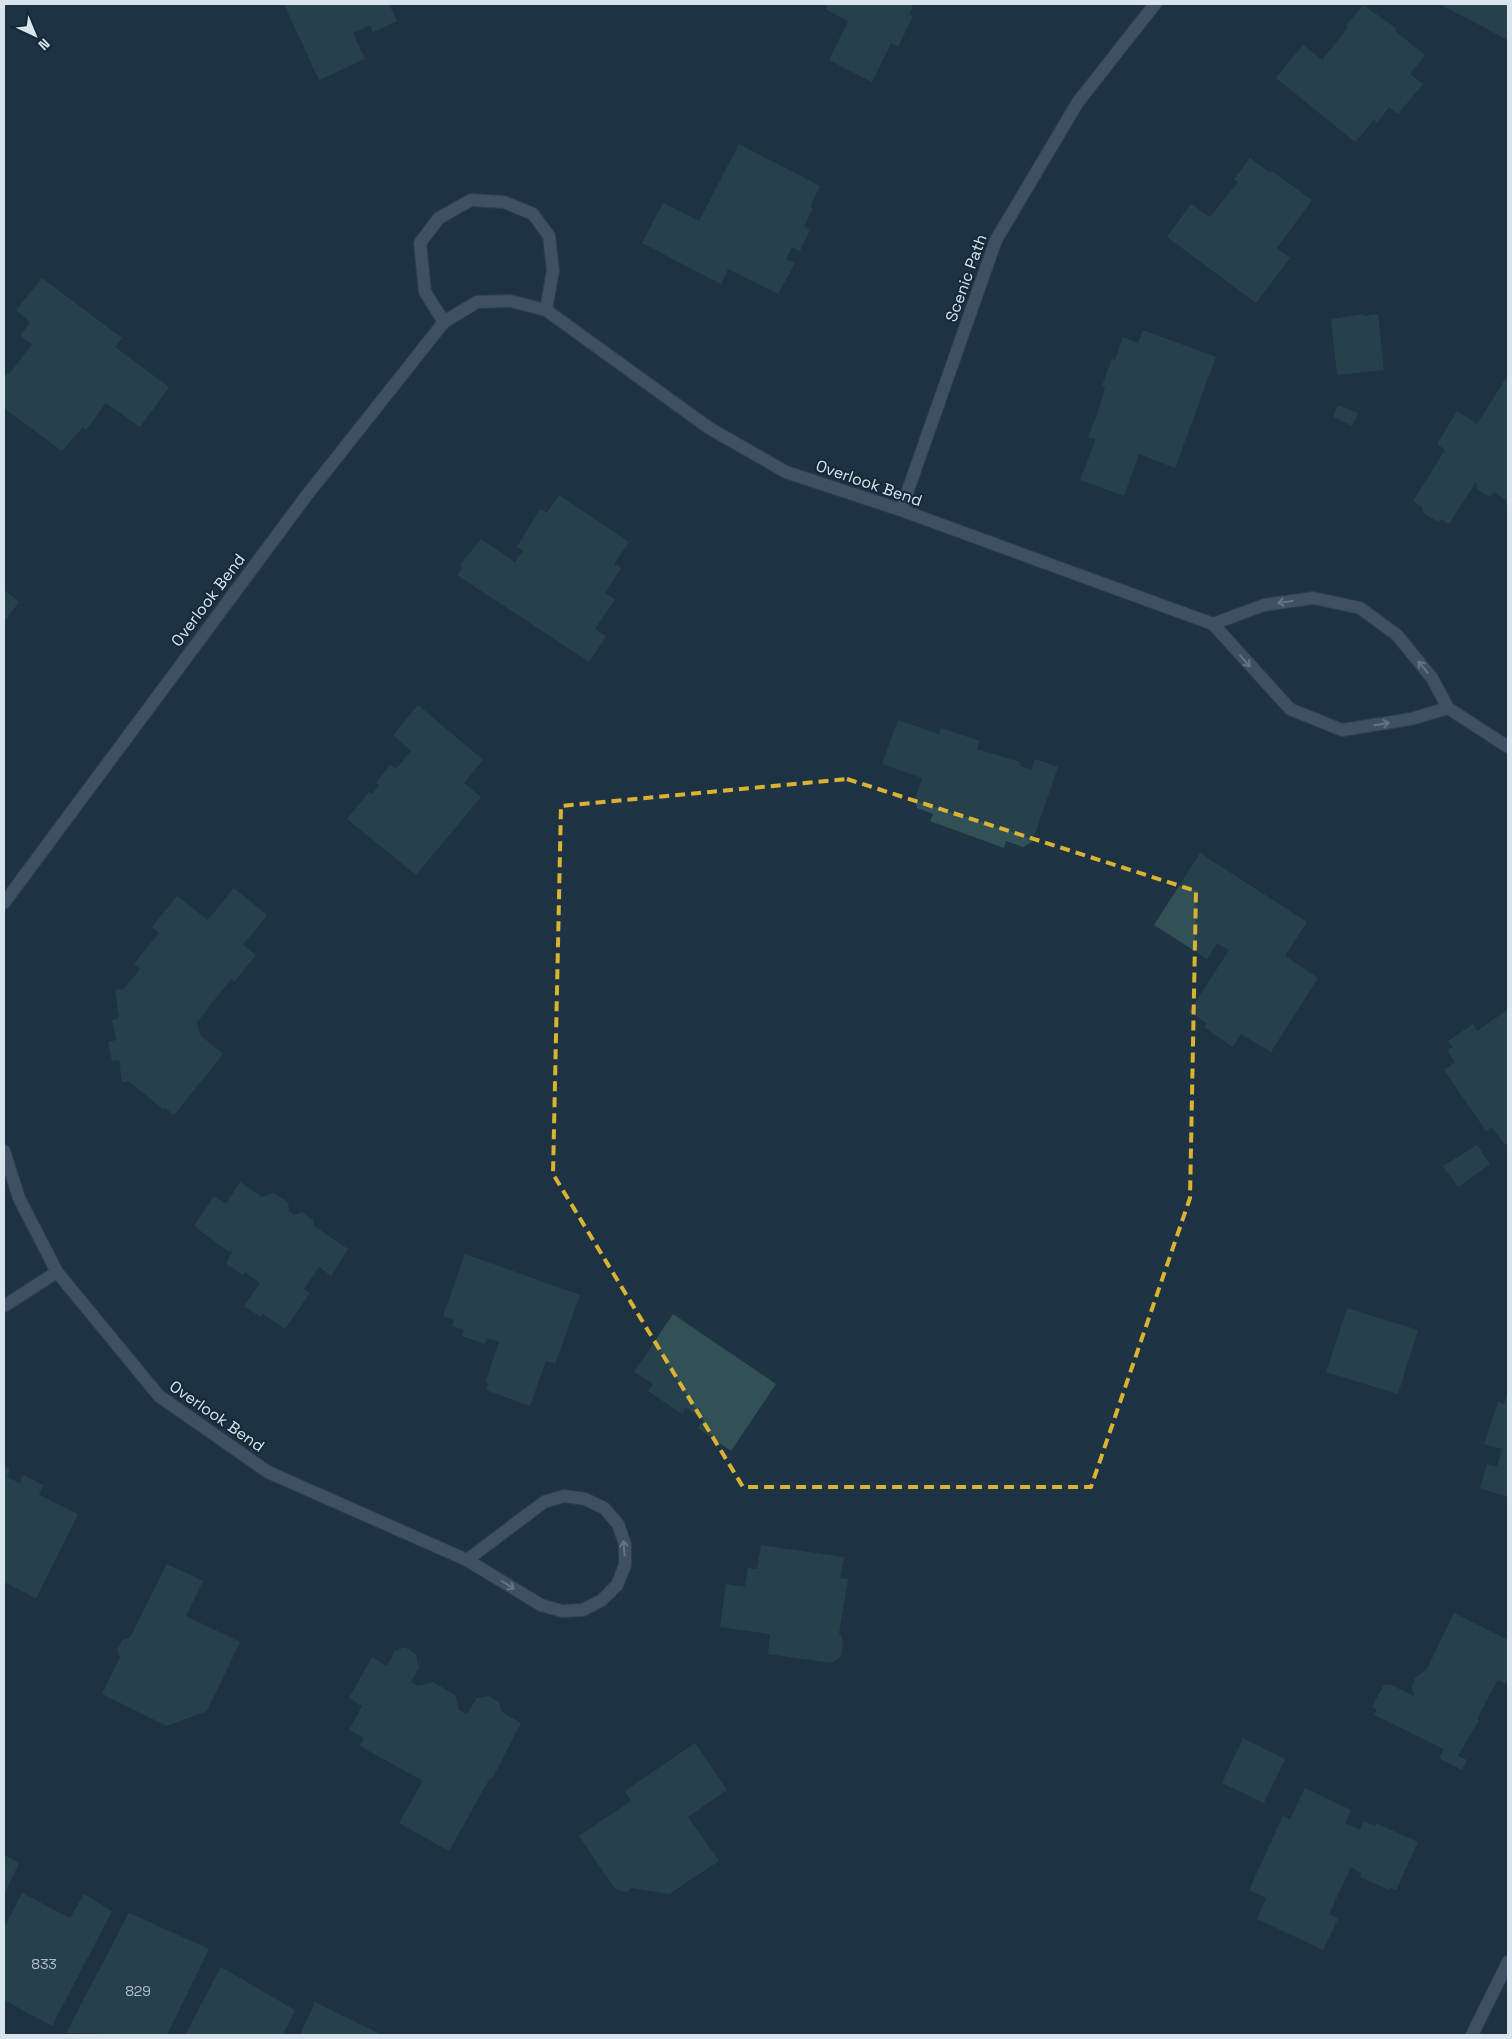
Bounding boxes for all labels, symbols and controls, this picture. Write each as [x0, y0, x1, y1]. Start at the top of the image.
north arrow [10, 10, 60, 60]
text: N [34, 35, 54, 54]
street label: Scenic Path [940, 231, 992, 325]
street label: Overlook Bend [813, 455, 925, 511]
street label: Overlook Bend [166, 549, 250, 651]
one-way arrow [1278, 597, 1294, 607]
one-way arrow [1239, 654, 1251, 667]
one-way arrow [1417, 660, 1428, 673]
one-way arrow [1374, 718, 1390, 728]
street label: Overlook Bend [165, 1376, 269, 1456]
one-way arrow [620, 1540, 629, 1556]
one-way arrow [501, 1580, 515, 1590]
house number: 833 [31, 1955, 57, 1973]
house number: 829 [125, 1982, 151, 2000]

